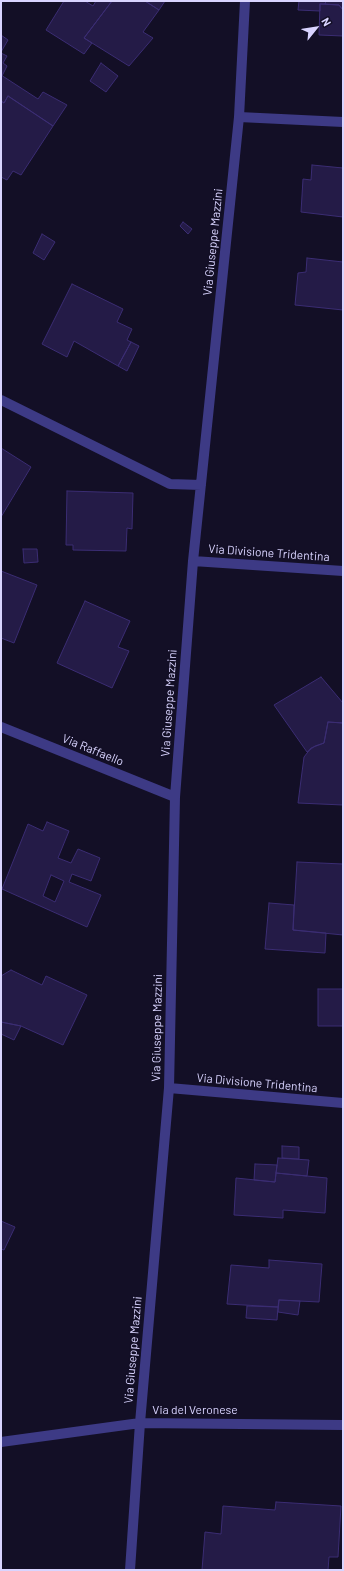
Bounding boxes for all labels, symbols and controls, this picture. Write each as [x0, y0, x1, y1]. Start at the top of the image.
north arrow [296, 8, 336, 48]
text: N [319, 15, 334, 28]
street label: Via Giuseppe Mazzini [200, 188, 226, 296]
street label: Via Divisione Tridentina [208, 542, 330, 564]
street label: Via Giuseppe Mazzini [158, 649, 180, 757]
street label: Via Raffaello [60, 731, 126, 769]
street label: Via Giuseppe Mazzini [149, 974, 165, 1082]
street label: Via Divisione Tridentina [196, 1071, 318, 1095]
street label: Via Giuseppe Mazzini [121, 1296, 145, 1404]
street label: Via del Veronese [152, 1403, 238, 1417]

